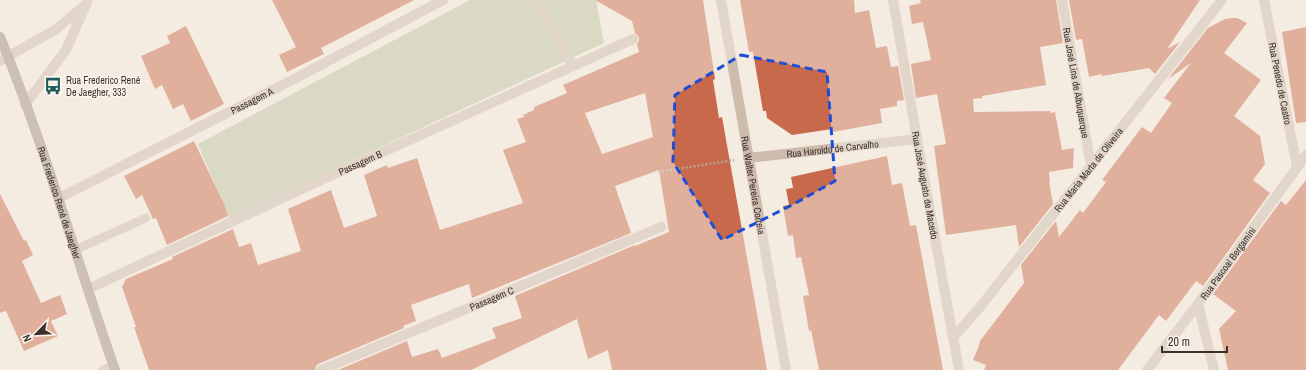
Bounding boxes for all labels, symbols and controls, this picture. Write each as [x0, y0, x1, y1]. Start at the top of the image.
street label: Rua José Lins de Albuquerque [1060, 26, 1092, 140]
street label: Rua Penedo de Castro [1266, 41, 1295, 126]
place label: Rua Frederico René De Jaegher, 333 [66, 74, 141, 99]
bus stop icon: Rua Frederico René De Jaegher, 333 [43, 76, 63, 96]
street label: Passagem A [228, 84, 276, 117]
street label: Rua Maria Marta de Oliveira [1051, 125, 1126, 215]
street label: Rua José Augusto de Macedo [909, 130, 941, 241]
street label: Rua Walter Pereira Correia [738, 135, 768, 236]
street label: Rua Haroldo de Carvalho [786, 137, 880, 161]
street label: Rua Frederico René de Jaegher [34, 145, 84, 261]
street label: Passagem B [336, 147, 385, 178]
street label: Rua Pascoal Bergamini [1197, 224, 1259, 302]
street label: Passagem C [468, 284, 516, 314]
north arrow [16, 314, 56, 354]
scale bar [1162, 328, 1227, 354]
text: N [19, 332, 35, 344]
text: 20 m [1168, 334, 1190, 350]

